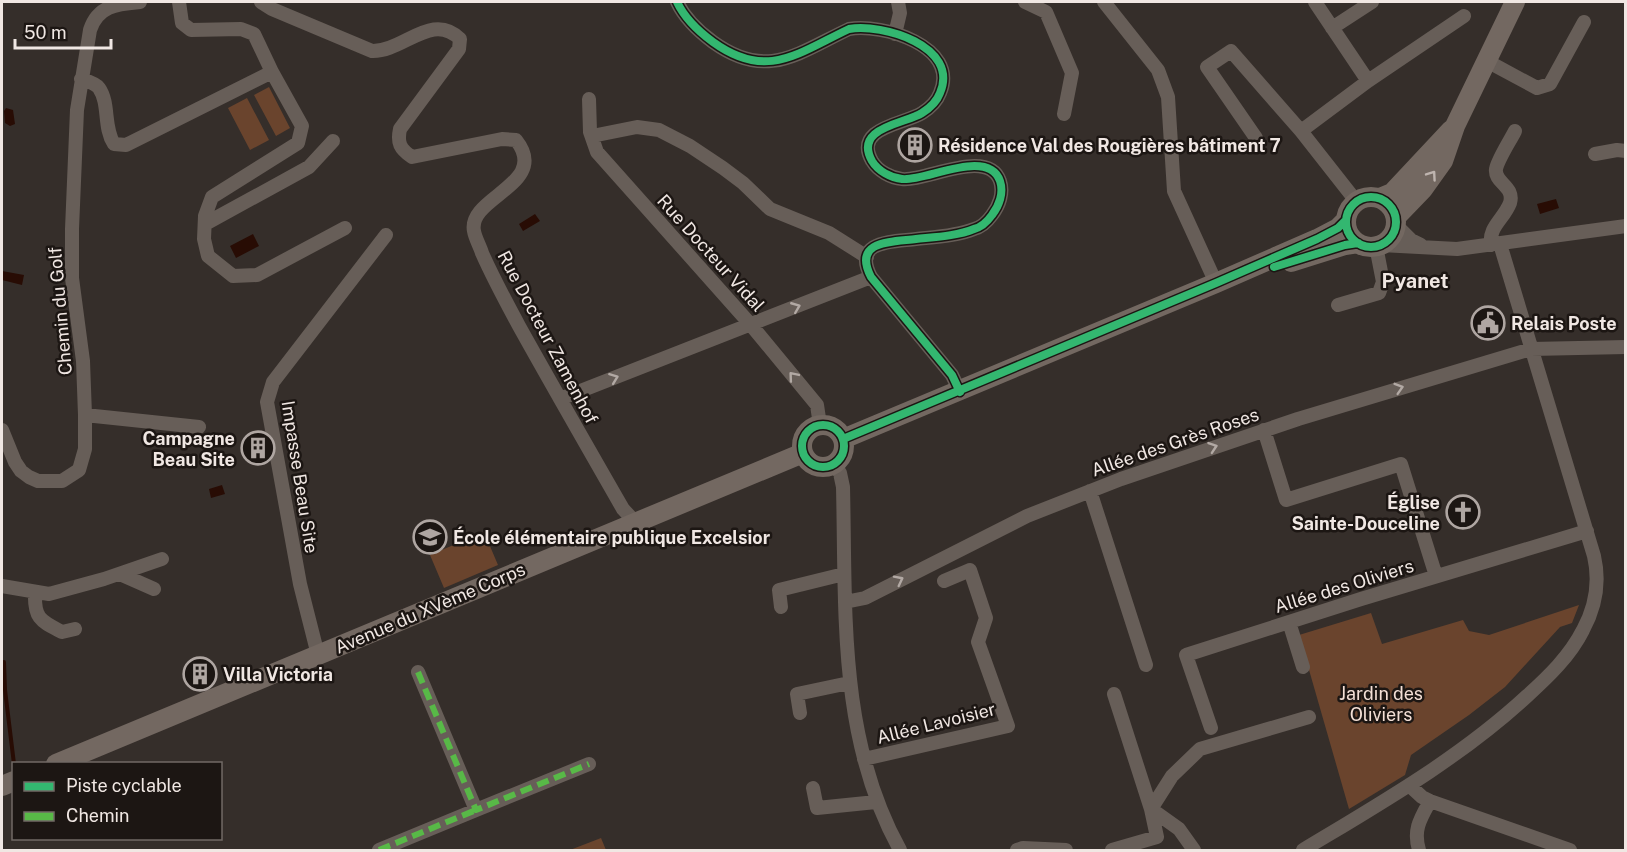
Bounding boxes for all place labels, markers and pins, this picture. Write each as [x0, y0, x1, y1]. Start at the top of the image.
building icon: Résidence Val des Rougières bâtiment 7 [897, 127, 933, 163]
place label: Résidence Val des Rougières bâtiment 7 [938, 135, 1281, 156]
public building icon: Relais Poste [1470, 305, 1506, 341]
place label: Relais Poste [1511, 313, 1617, 334]
place label: Campagne Beau Site [143, 428, 235, 470]
building icon: Campagne Beau Site [240, 430, 276, 466]
place label: Église Sainte-Douceline [1292, 491, 1440, 534]
church icon: Église Sainte-Douceline [1445, 494, 1481, 530]
school or university icon: École élémentaire publique Excelsior [412, 519, 448, 555]
place label: École élémentaire publique Excelsior [453, 526, 771, 548]
building icon: Villa Victoria [182, 656, 218, 692]
place label: Villa Victoria [223, 664, 333, 685]

